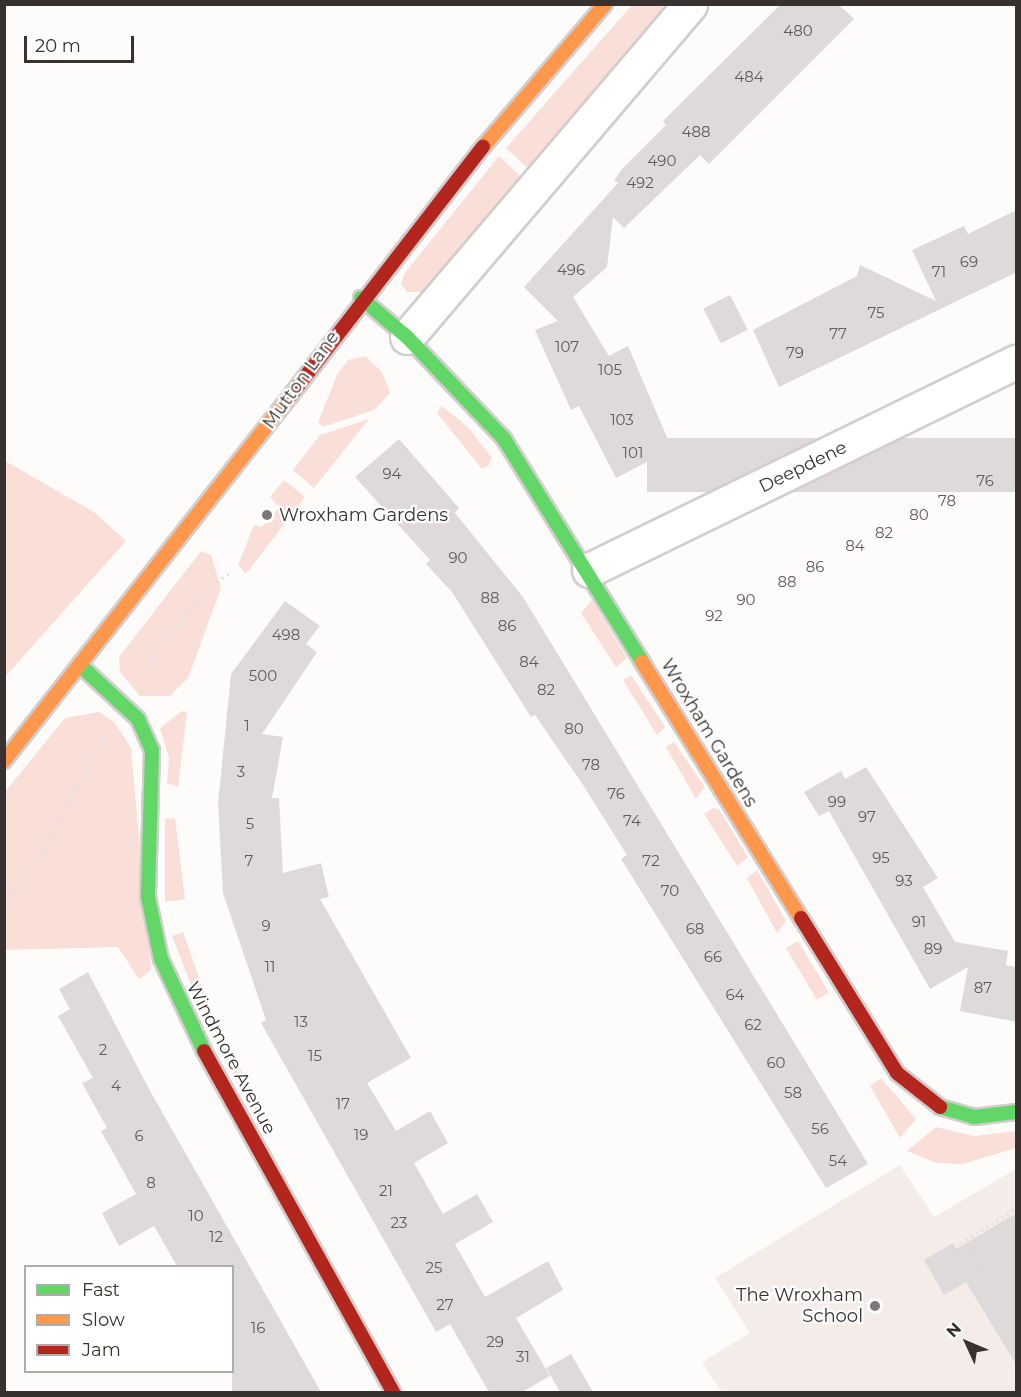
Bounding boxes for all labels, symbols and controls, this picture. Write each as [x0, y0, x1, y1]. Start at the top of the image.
house number: 480 [783, 22, 813, 40]
scale bar [27, 24, 136, 62]
text: 20 m [35, 35, 81, 57]
house number: 484 [734, 68, 764, 86]
house number: 488 [681, 123, 711, 141]
house number: 490 [648, 152, 676, 170]
house number: 492 [626, 174, 654, 192]
house number: 69 [960, 253, 978, 271]
house number: 496 [557, 261, 585, 279]
house number: 71 [932, 263, 946, 281]
house number: 75 [867, 304, 885, 322]
house number: 77 [829, 325, 847, 343]
street label: Mutton Lane [258, 327, 344, 433]
house number: 107 [555, 338, 579, 356]
house number: 79 [786, 344, 804, 362]
house number: 105 [598, 361, 622, 379]
house number: 103 [610, 411, 634, 429]
street label: Deepdene [756, 436, 850, 498]
house number: 101 [623, 444, 643, 462]
house number: 94 [382, 465, 402, 483]
house number: 76 [976, 472, 994, 490]
house number: 78 [938, 492, 956, 510]
place label: Wroxham Gardens [279, 504, 448, 526]
house number: 80 [909, 506, 929, 524]
marker: Wroxham Gardens [260, 508, 274, 522]
house number: 82 [875, 524, 893, 542]
house number: 84 [845, 537, 865, 555]
house number: 90 [448, 549, 468, 567]
house number: 86 [806, 558, 824, 576]
house number: 88 [777, 573, 797, 591]
house number: 88 [480, 589, 500, 607]
house number: 90 [736, 591, 756, 609]
house number: 92 [705, 607, 723, 625]
house number: 86 [498, 617, 516, 635]
house number: 498 [272, 626, 300, 644]
house number: 84 [519, 653, 539, 671]
street label: Wroxham Gardens [656, 655, 762, 811]
house number: 500 [249, 667, 277, 685]
house number: 82 [537, 681, 555, 699]
house number: 1 [244, 717, 250, 735]
house number: 80 [564, 720, 584, 738]
house number: 78 [582, 756, 600, 774]
house number: 3 [237, 763, 245, 781]
house number: 76 [607, 785, 625, 803]
house number: 99 [828, 793, 846, 811]
house number: 97 [858, 808, 876, 826]
house number: 74 [623, 812, 641, 830]
house number: 5 [246, 815, 254, 833]
house number: 95 [872, 849, 890, 867]
house number: 7 [245, 852, 253, 870]
house number: 72 [642, 852, 660, 870]
house number: 93 [895, 872, 913, 890]
house number: 70 [661, 882, 679, 900]
house number: 91 [912, 913, 926, 931]
house number: 9 [261, 917, 271, 935]
house number: 68 [686, 920, 704, 938]
house number: 89 [924, 940, 942, 958]
house number: 66 [704, 948, 722, 966]
house number: 11 [265, 958, 275, 976]
street label: Windmore Avenue [182, 978, 280, 1138]
house number: 87 [974, 979, 992, 997]
house number: 64 [725, 986, 745, 1004]
house number: 13 [294, 1013, 308, 1031]
house number: 62 [744, 1016, 762, 1034]
house number: 2 [99, 1041, 107, 1059]
house number: 15 [308, 1047, 322, 1065]
house number: 60 [766, 1054, 786, 1072]
house number: 4 [111, 1077, 121, 1095]
house number: 58 [784, 1084, 802, 1102]
house number: 17 [336, 1095, 350, 1113]
house number: 56 [811, 1120, 829, 1138]
house number: 19 [354, 1126, 368, 1144]
house number: 6 [134, 1127, 144, 1145]
house number: 54 [829, 1152, 847, 1170]
house number: 8 [146, 1174, 156, 1192]
house number: 21 [379, 1182, 393, 1200]
house number: 10 [188, 1207, 204, 1225]
house number: 23 [391, 1214, 407, 1232]
house number: 12 [209, 1228, 223, 1246]
house number: 25 [425, 1259, 443, 1277]
legend [24, 1265, 234, 1373]
text: Fast [82, 1279, 120, 1301]
place label: The Wroxham School [736, 1285, 863, 1328]
house number: 27 [436, 1296, 454, 1314]
marker: The Wroxham School [868, 1299, 882, 1313]
text: Slow [82, 1309, 125, 1331]
north arrow [937, 1313, 997, 1373]
house number: 16 [251, 1319, 265, 1337]
text: N [942, 1319, 965, 1341]
house number: 29 [486, 1333, 504, 1351]
text: Jam [82, 1339, 121, 1361]
house number: 31 [516, 1348, 530, 1366]

